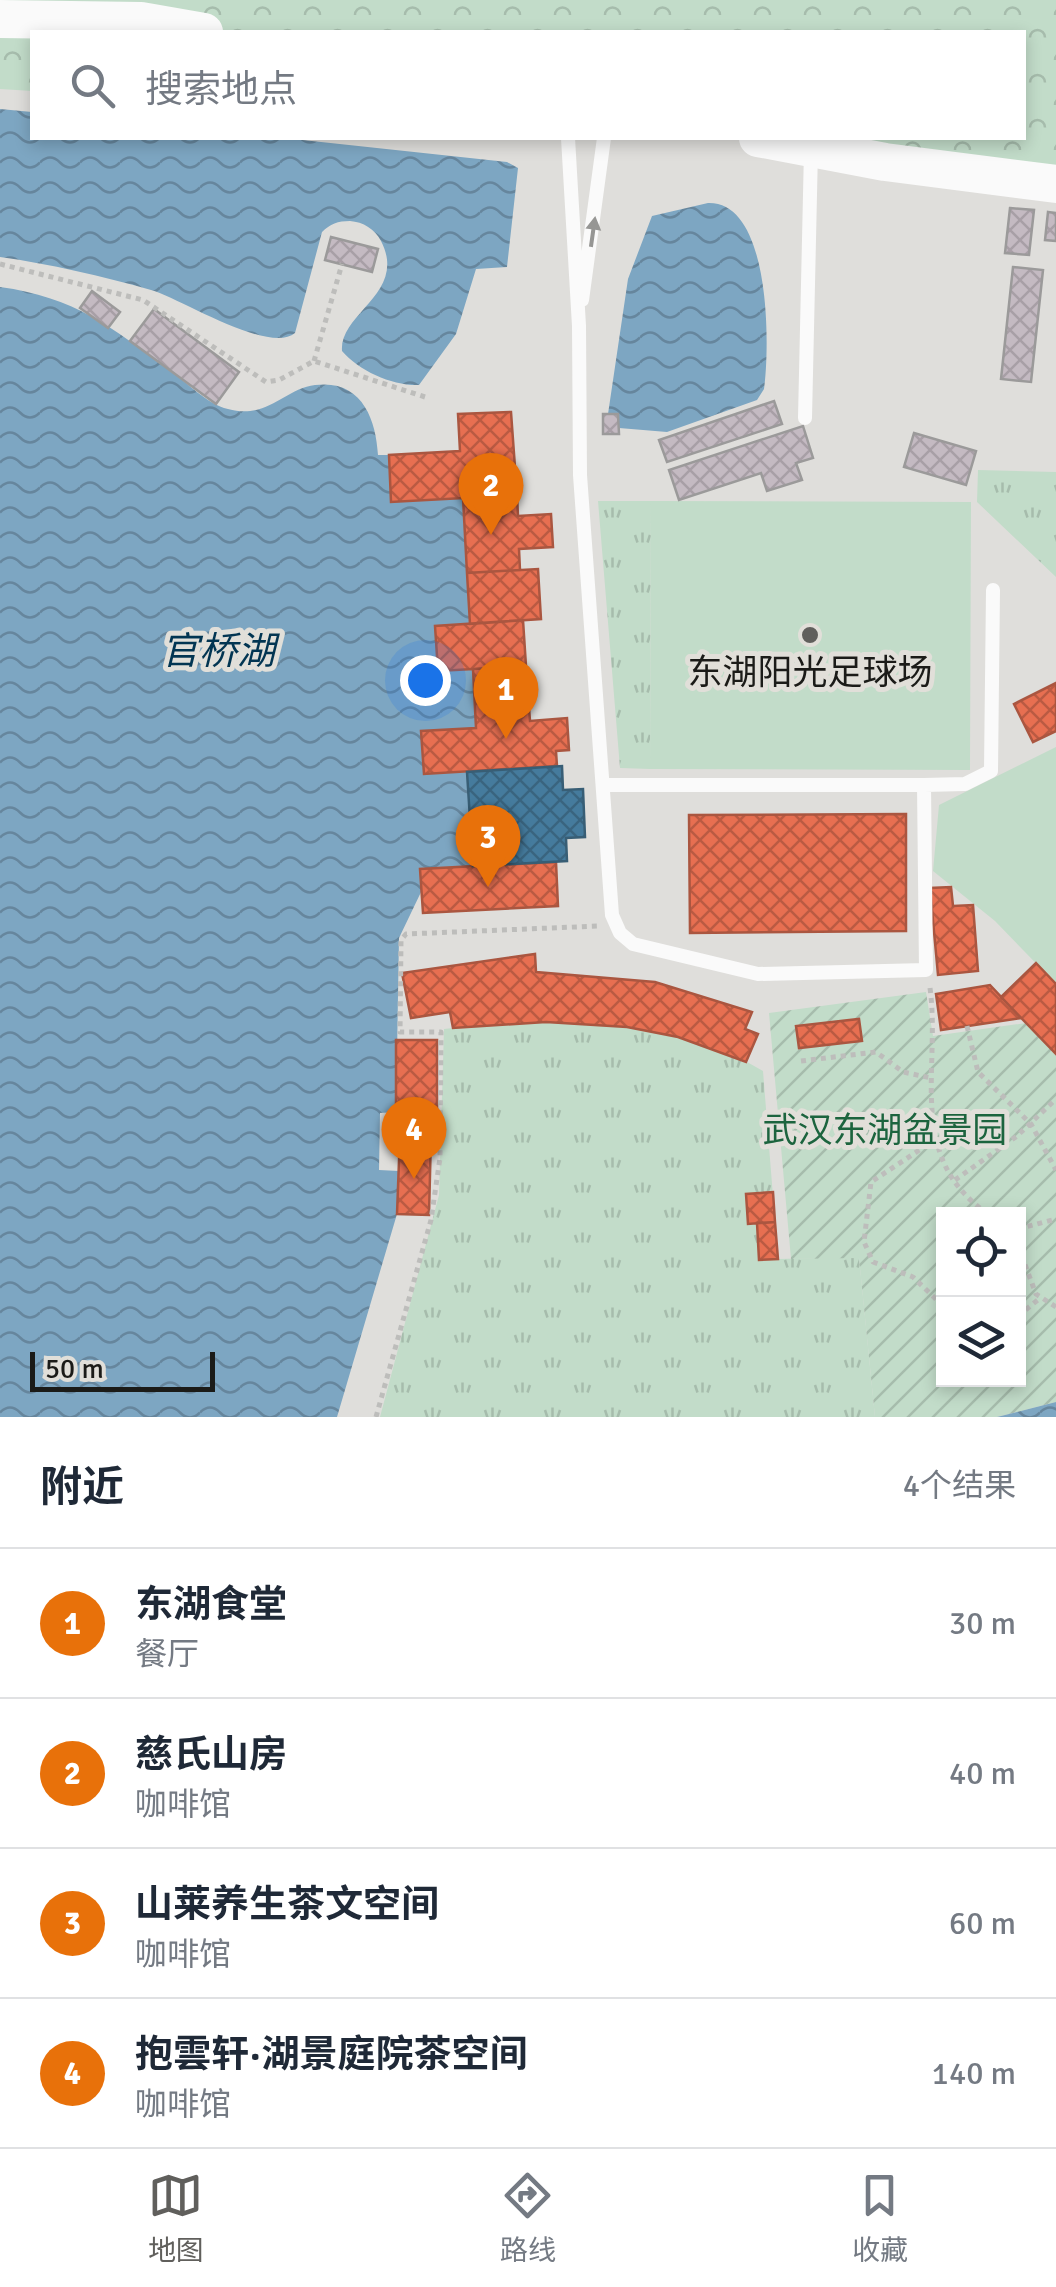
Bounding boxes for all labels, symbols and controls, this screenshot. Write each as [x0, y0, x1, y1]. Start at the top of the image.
search box [30, 30, 1026, 140]
icon: search [65, 58, 120, 113]
text: 搜索地点 [145, 66, 297, 113]
one-way arrow [585, 215, 601, 247]
pin: 2 [458, 452, 524, 535]
marker: 东湖阳光足球场 [799, 624, 821, 646]
water label: 官桥湖 [161, 628, 280, 675]
place label: 东湖阳光足球场 [687, 651, 933, 694]
your location [400, 655, 451, 706]
pin: 1 [474, 656, 538, 739]
pin: 3 [456, 804, 520, 887]
pin: 4 [382, 1096, 446, 1179]
park label: 武汉东湖盆景园 [762, 1109, 1008, 1152]
map controls [936, 1207, 1026, 1387]
button: locate [936, 1207, 1026, 1297]
button: layers [936, 1297, 1026, 1387]
scale bar [30, 1347, 215, 1392]
text: 50 m [45, 1352, 104, 1386]
text: 附近 [40, 1462, 124, 1513]
text: 4个结果 [903, 1466, 1016, 1505]
text: 东湖食堂 [135, 1581, 287, 1628]
text: 1 [64, 1604, 81, 1643]
text: 30 m [949, 1604, 1016, 1643]
text: 餐厅 [135, 1635, 199, 1674]
text: 慈氏山房 [135, 1731, 287, 1778]
text: 2 [64, 1754, 81, 1793]
text: 40 m [949, 1754, 1016, 1793]
text: 咖啡馆 [135, 1785, 231, 1824]
text: 山莱养生茶文空间 [135, 1881, 439, 1928]
text: 3 [64, 1904, 81, 1943]
text: 60 m [949, 1904, 1016, 1943]
text: 咖啡馆 [135, 1935, 231, 1974]
text: 抱雲轩·湖景庭院茶空间 [135, 2031, 528, 2078]
text: 4 [64, 2054, 81, 2093]
text: 140 m [932, 2054, 1016, 2093]
text: 咖啡馆 [135, 2085, 231, 2124]
tab: 地图 [148, 2168, 204, 2268]
tab: 路线 [500, 2168, 556, 2268]
tab: 收藏 [852, 2168, 908, 2268]

